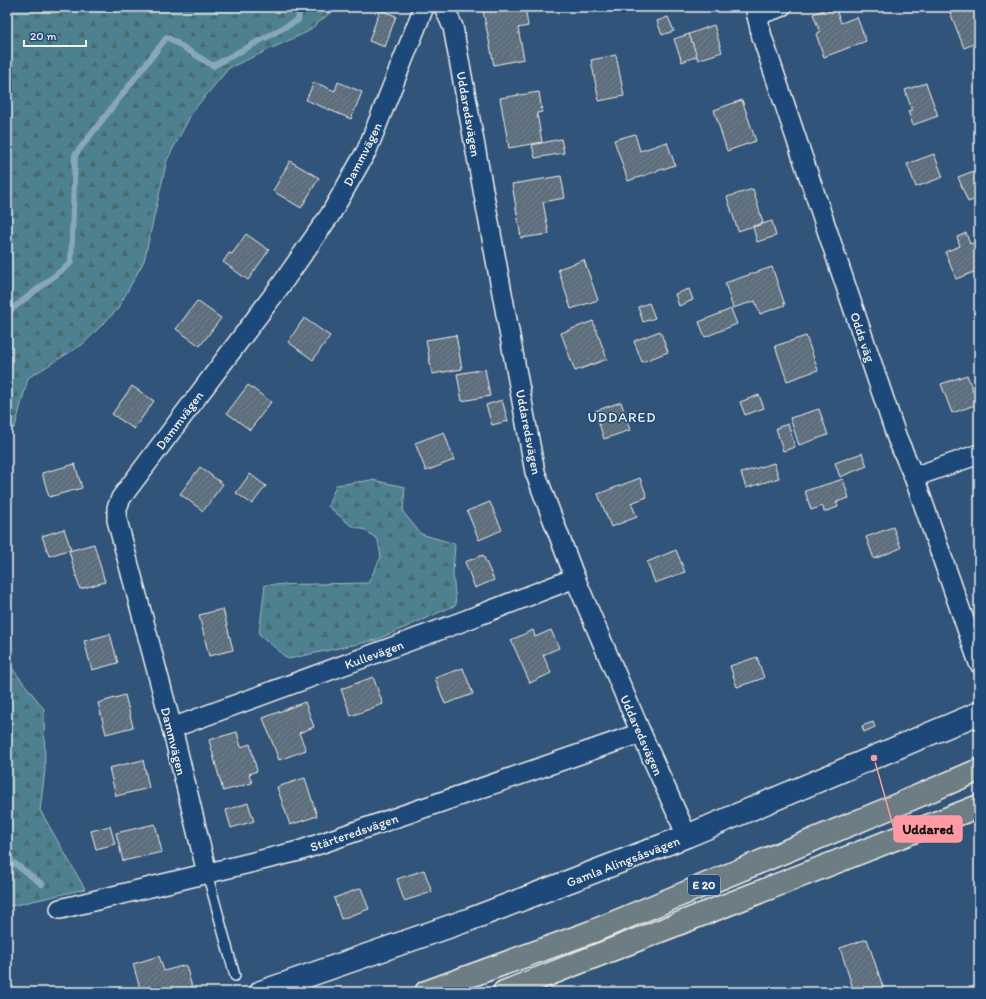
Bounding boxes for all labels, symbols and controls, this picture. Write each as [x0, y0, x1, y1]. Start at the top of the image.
scale bar [24, 22, 86, 48]
text: 20 m [30, 29, 57, 43]
street label: Uddaredsvägen [454, 70, 483, 158]
street label: Dammvägen [340, 120, 385, 189]
street label: Odds väg [847, 310, 878, 364]
street label: Dammvägen [153, 388, 206, 453]
street label: Uddaredsvägen [513, 388, 544, 476]
district label: UDDARED [587, 409, 657, 426]
street label: Kullevägen [343, 637, 406, 672]
street label: Uddaredsvägen [617, 693, 666, 778]
street label: Dammvägen [158, 706, 189, 777]
street label: Stärteredsvägen [308, 810, 401, 855]
callout: Uddared [894, 816, 962, 842]
text: Uddared [902, 821, 954, 838]
street label: Gamla Alingsåsvägen [564, 833, 683, 890]
road number: E 20 [688, 875, 720, 895]

